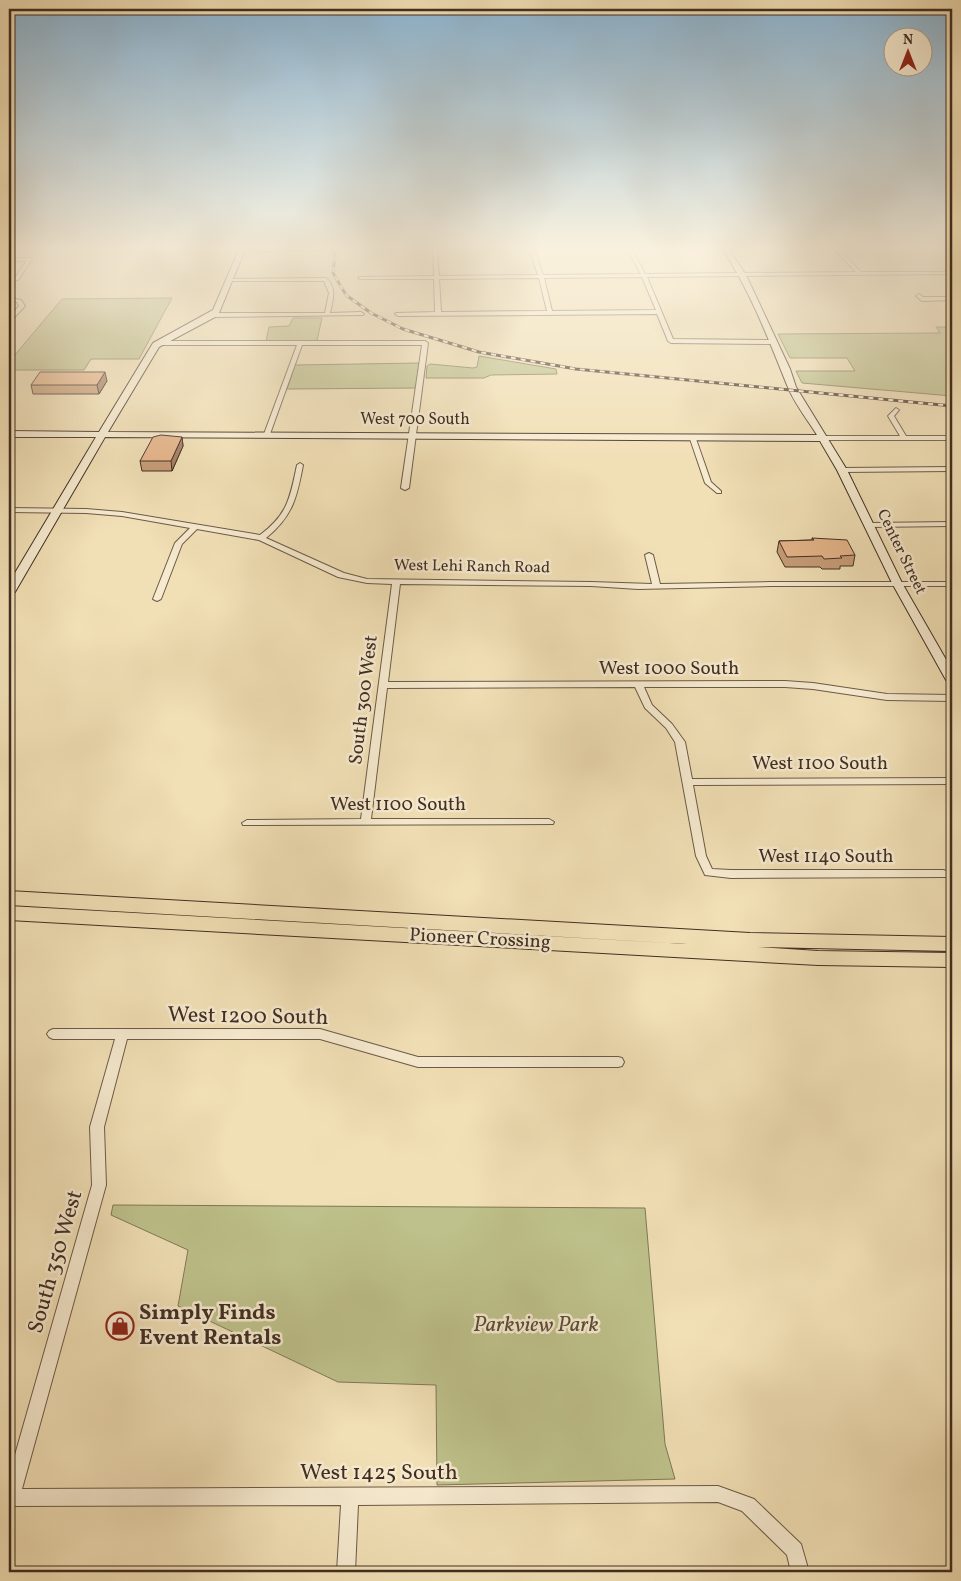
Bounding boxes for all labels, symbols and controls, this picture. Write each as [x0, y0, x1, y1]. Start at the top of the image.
north arrow [884, 28, 934, 78]
text: N [903, 31, 913, 50]
street label: West 700 South [360, 409, 470, 431]
street label: Center Street [871, 506, 931, 599]
street label: West Lehi Ranch Road [394, 555, 550, 579]
street label: South 300 West [343, 633, 385, 766]
street label: West 1000 South [599, 656, 739, 682]
street label: West 1100 South [752, 751, 888, 777]
street label: West 1100 South [330, 792, 466, 818]
street label: West 1140 South [758, 844, 894, 870]
street label: Pioneer Crossing [409, 922, 551, 956]
street label: West 1200 South [167, 1000, 329, 1034]
street label: South 350 West [21, 1186, 91, 1337]
place label: Simply Finds Event Rentals [139, 1298, 281, 1354]
park label: Parkview Park [473, 1310, 599, 1341]
shop icon: Simply Finds Event Rentals [105, 1311, 135, 1341]
street label: West 1425 South [300, 1458, 458, 1489]

